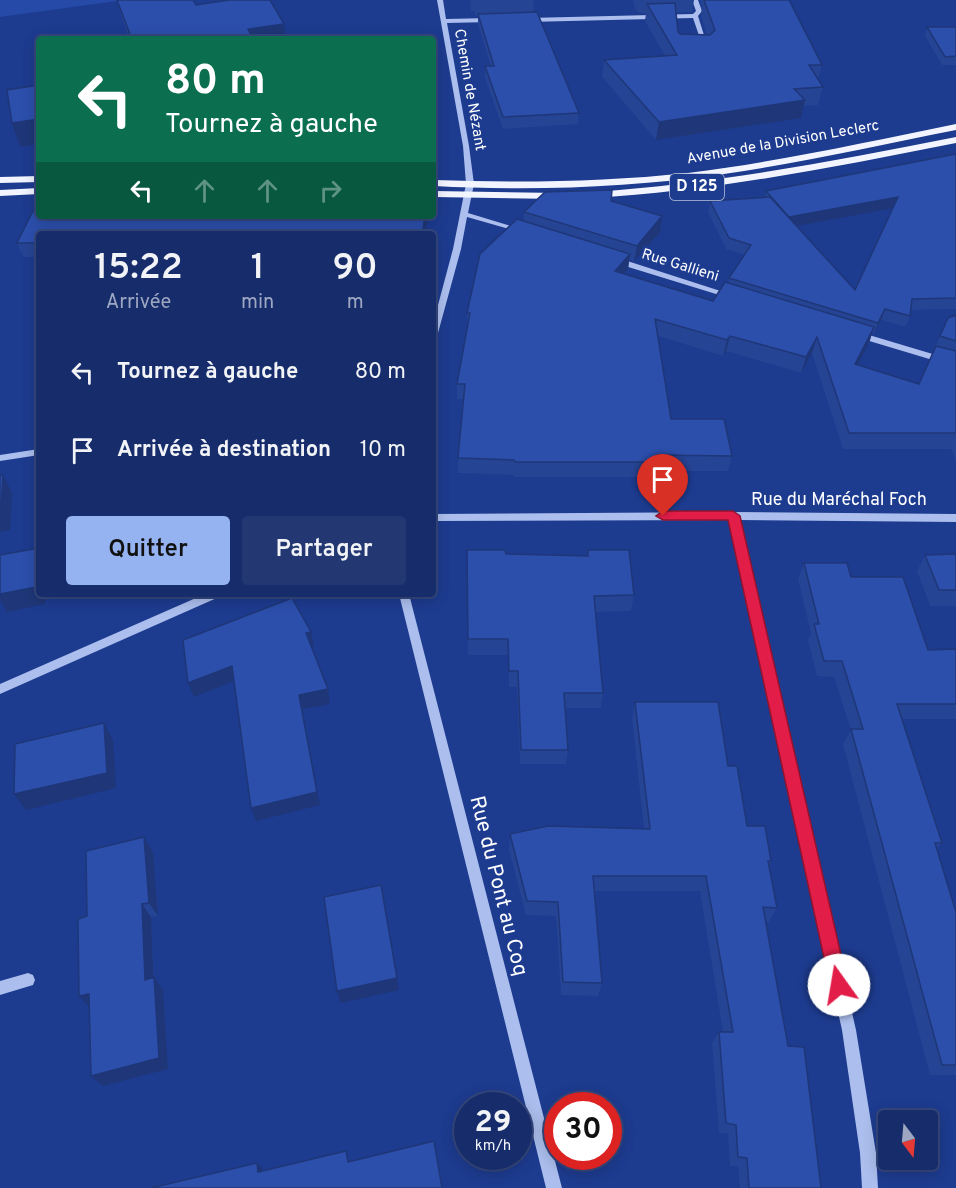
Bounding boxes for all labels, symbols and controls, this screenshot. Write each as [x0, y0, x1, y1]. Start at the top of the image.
street label: Chemin de Nézant [449, 28, 489, 152]
text: 80 m [165, 56, 266, 109]
icon: left [66, 60, 144, 138]
text: Tournez à gauche [165, 108, 378, 142]
street label: Avenue de la Division Leclerc [685, 117, 881, 169]
icon: left [125, 174, 158, 207]
icon: ahead [188, 174, 221, 207]
icon: ahead [251, 174, 284, 207]
icon: right [314, 174, 347, 207]
road number: D 125 [670, 174, 724, 200]
street label: Rue Gallieni [639, 245, 721, 287]
text: 15:22 [94, 246, 183, 292]
text: 1 [251, 246, 265, 292]
text: 90 [332, 246, 378, 292]
text: Arrivée [106, 290, 171, 316]
text: min [241, 290, 274, 316]
text: m [347, 290, 364, 316]
icon: left [66, 356, 99, 389]
text: Tournez à gauche [117, 359, 298, 386]
text: 80 m [355, 359, 406, 386]
icon: arrive [66, 434, 99, 467]
text: Arrivée à destination [117, 437, 331, 464]
text: 10 m [360, 437, 406, 464]
pin [637, 454, 688, 516]
icon: arrive [646, 463, 679, 496]
street label: Rue du Maréchal Foch [751, 489, 927, 512]
button: Quitter [66, 516, 230, 585]
button: Partager [242, 516, 406, 585]
street label: Rue du Pont au Coq [463, 793, 533, 979]
position arrow [807, 953, 871, 1017]
speed limit sign: 30 [544, 1092, 622, 1170]
text: 29 [475, 1105, 511, 1142]
north arrow [878, 1110, 938, 1170]
map controls [878, 1110, 938, 1170]
text: km/h [475, 1137, 511, 1156]

